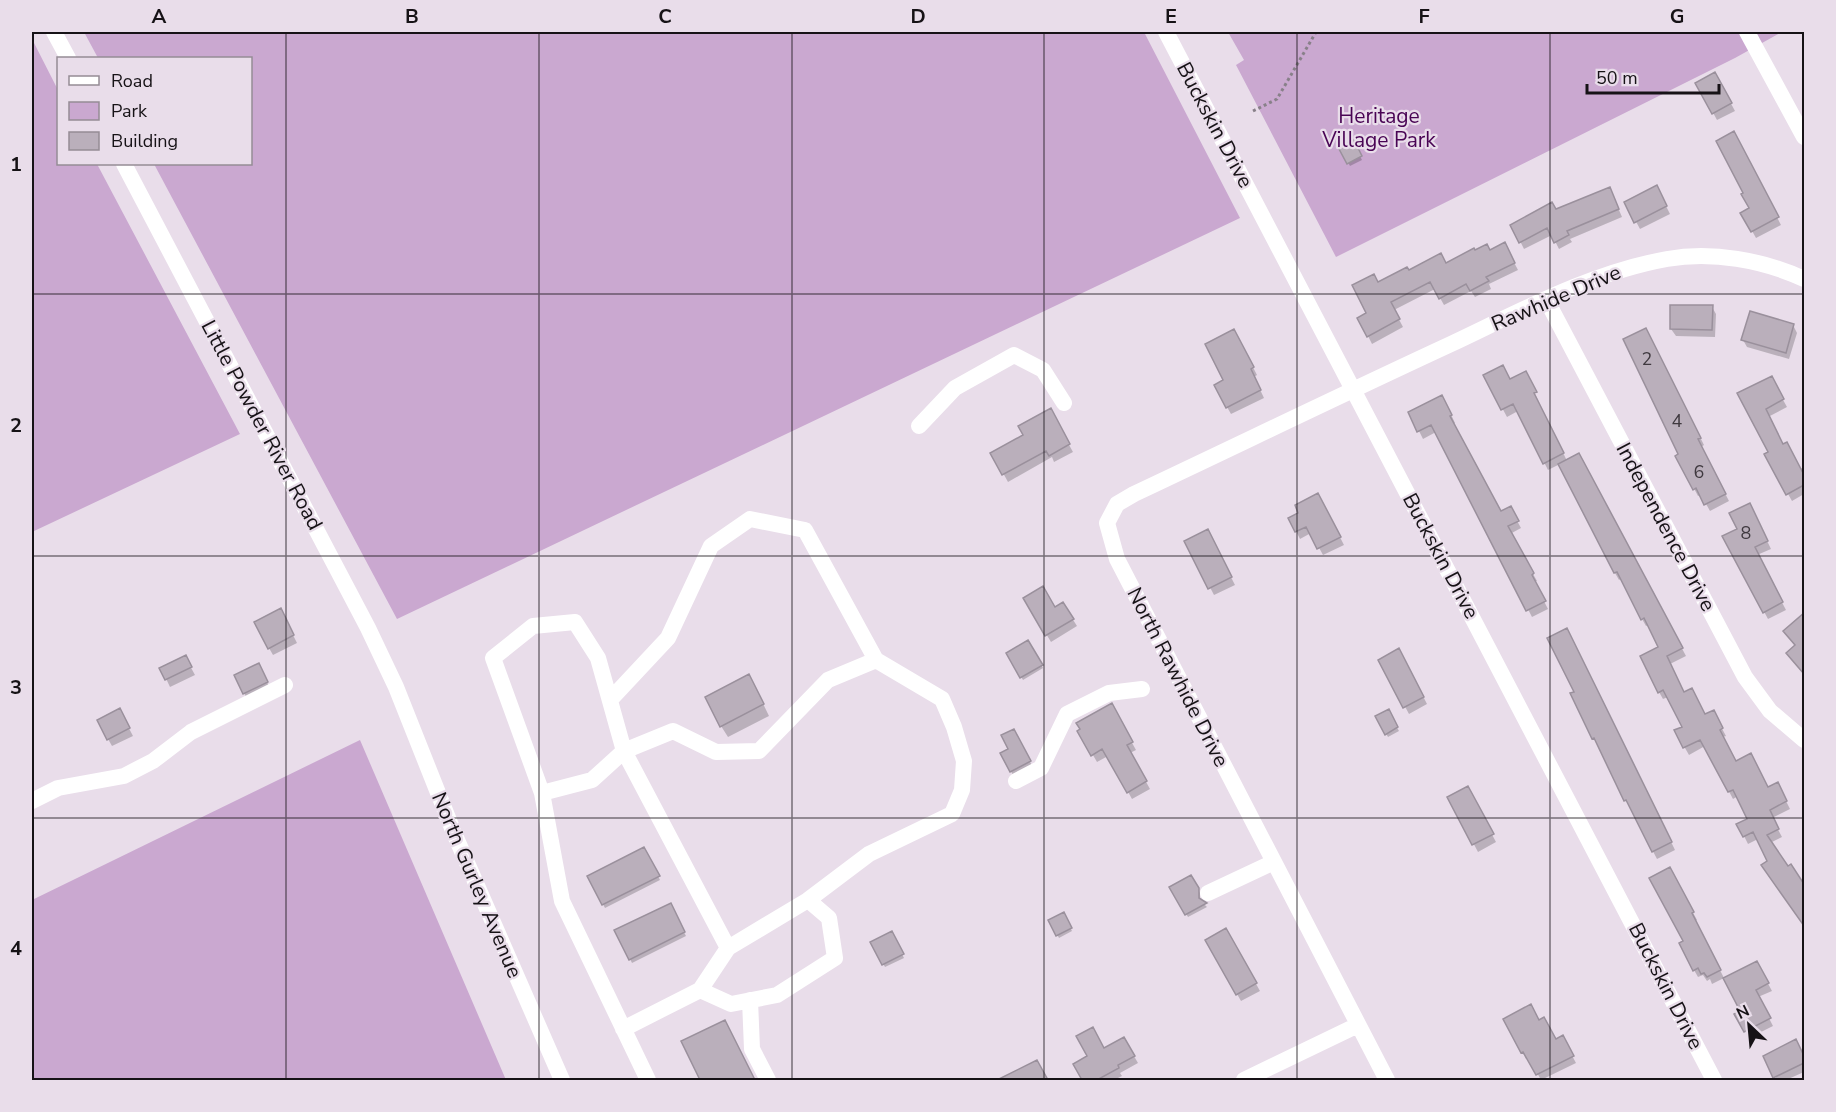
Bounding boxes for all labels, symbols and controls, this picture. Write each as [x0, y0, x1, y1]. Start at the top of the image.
text: A [152, 3, 167, 30]
text: B [405, 3, 419, 30]
text: C [658, 3, 672, 30]
text: D [910, 3, 926, 30]
text: E [1165, 3, 1177, 30]
text: F [1418, 3, 1430, 30]
text: G [1670, 3, 1684, 30]
legend [57, 57, 252, 165]
street label: Buckskin Drive [1170, 57, 1260, 193]
scale bar [1587, 57, 1719, 95]
text: 50 m [1596, 66, 1638, 90]
text: Road [111, 69, 153, 93]
text: Park [111, 99, 148, 123]
park label: Heritage Village Park [1321, 102, 1436, 154]
text: Building [111, 129, 178, 153]
text: 1 [10, 151, 22, 178]
street label: Rawhide Drive [1487, 258, 1625, 338]
street label: Little Powder River Road [195, 315, 329, 535]
house number: 2 [1642, 347, 1652, 371]
house number: 4 [1672, 409, 1683, 433]
text: 2 [10, 412, 22, 439]
street label: Independence Drive [1610, 438, 1722, 616]
house number: 6 [1694, 460, 1704, 484]
street label: Buckskin Drive [1396, 488, 1486, 624]
house number: 8 [1741, 521, 1751, 545]
street label: North Rawhide Drive [1121, 582, 1235, 772]
text: 3 [10, 674, 22, 701]
street label: North Gurley Avenue [425, 788, 529, 982]
street label: Buckskin Drive [1622, 918, 1710, 1054]
text: 4 [10, 935, 22, 962]
north arrow [1719, 995, 1779, 1055]
text: N [1733, 1000, 1753, 1025]

